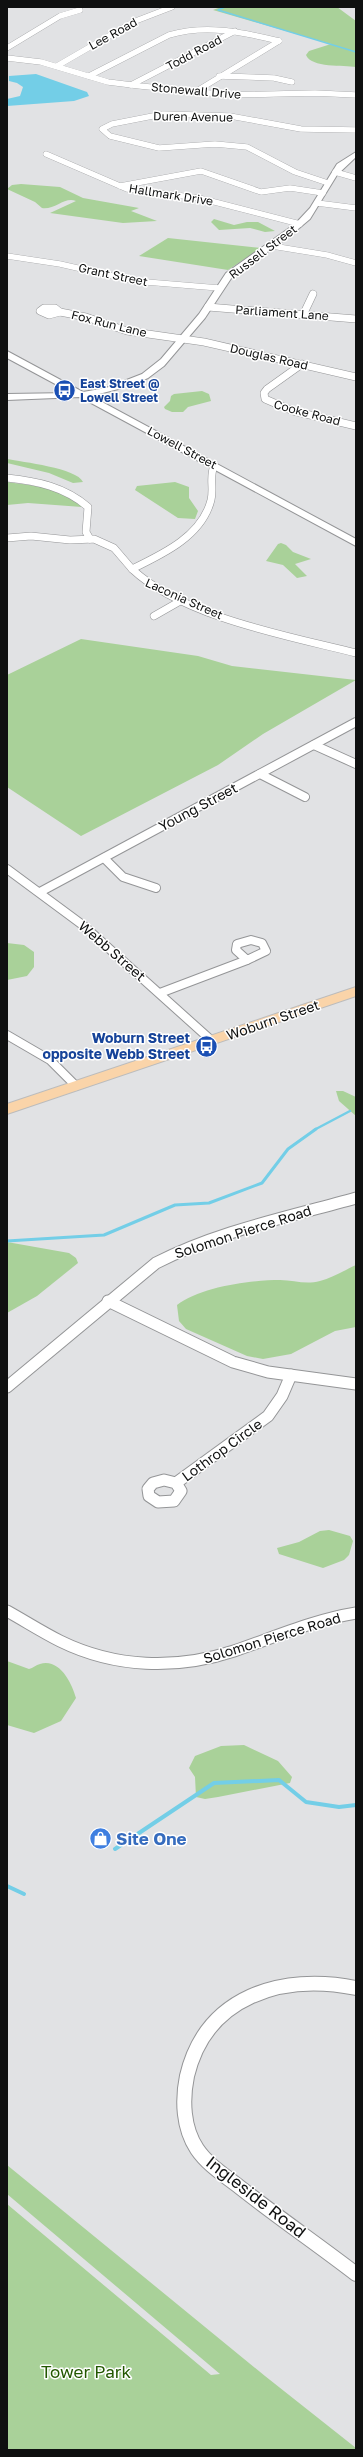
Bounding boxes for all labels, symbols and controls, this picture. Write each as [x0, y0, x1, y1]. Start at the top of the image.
street label: Lee Road [86, 14, 140, 53]
street label: Todd Road [163, 32, 224, 73]
street label: Stonewall Drive [150, 79, 242, 102]
street label: Duren Avenue [153, 108, 233, 125]
street label: Hallmark Drive [128, 180, 214, 209]
street label: Russell Street [226, 221, 300, 282]
street label: Grant Street [77, 260, 149, 289]
street label: Parliament Lane [235, 302, 329, 323]
street label: Fox Run Lane [70, 307, 148, 340]
street label: Douglas Road [229, 340, 310, 373]
place label: East Street @ Lowell Street [80, 376, 160, 405]
bus stop icon: East Street @ Lowell Street [52, 378, 78, 404]
street label: Cooke Road [272, 396, 342, 429]
street label: Lowell Street [145, 423, 220, 472]
street label: Laconia Street [143, 575, 226, 622]
street label: Young Street [155, 779, 240, 834]
street label: Webb Street [75, 917, 149, 984]
street label: Woburn Street [224, 996, 322, 1043]
place label: Woburn Street opposite Webb Street [43, 1029, 190, 1062]
bus stop icon: Woburn Street opposite Webb Street [193, 1033, 219, 1059]
street label: Solomon Pierce Road [172, 1201, 313, 1262]
street label: Lothrop Circle [178, 1415, 265, 1484]
street label: Solomon Pierce Road [201, 1609, 343, 1667]
shop icon: Site One [87, 1826, 113, 1852]
place label: Site One [116, 1828, 187, 1849]
street label: Ingleside Road [202, 2151, 311, 2242]
park label: Tower Park [41, 2361, 131, 2382]

